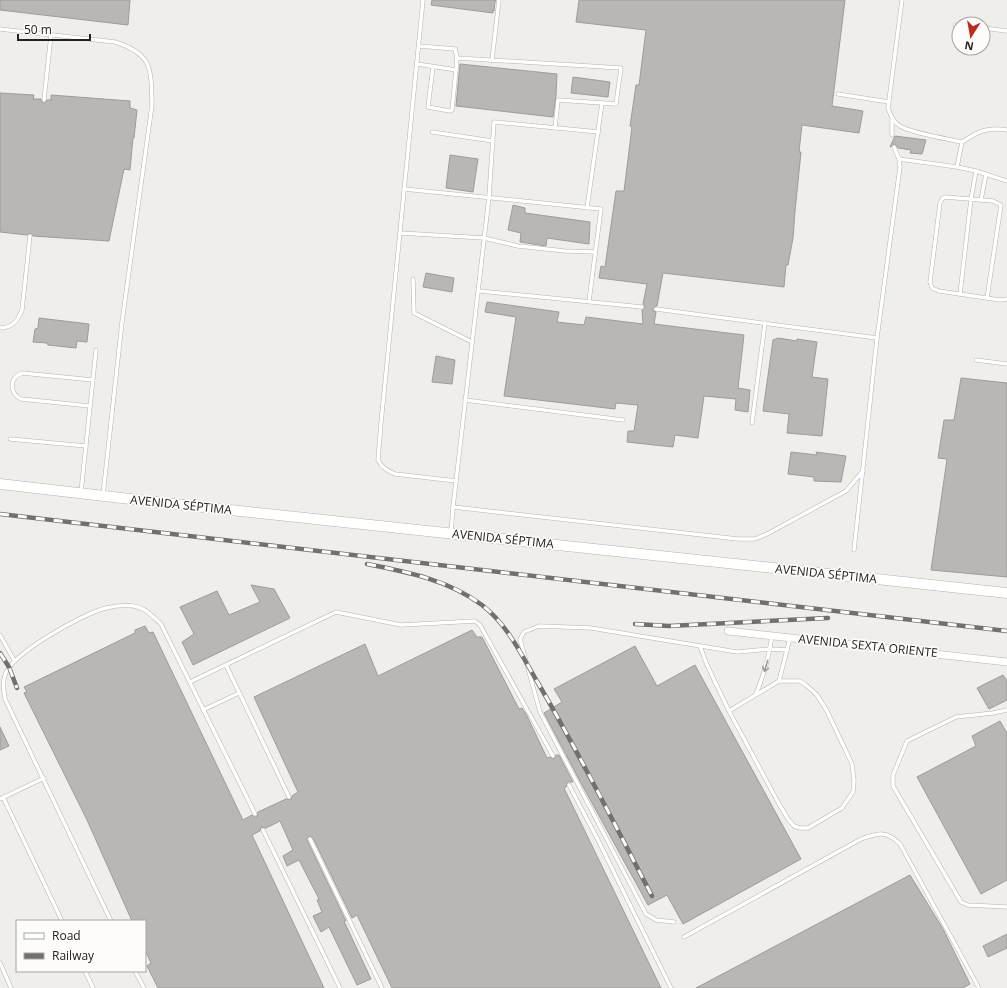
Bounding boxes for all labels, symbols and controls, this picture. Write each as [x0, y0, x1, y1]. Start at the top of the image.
scale bar [18, 16, 90, 42]
north arrow [951, 16, 991, 56]
text: 50 m [24, 21, 52, 38]
text: N [963, 38, 975, 55]
street label: AVENIDA SÉPTIMA [129, 491, 233, 518]
street label: AVENIDA SÉPTIMA [451, 525, 555, 552]
street label: AVENIDA SÉPTIMA [774, 560, 878, 587]
street label: AVENIDA SEXTA ORIENTE [798, 630, 938, 661]
one-way arrow [762, 660, 769, 673]
legend [16, 920, 146, 972]
text: Road [52, 927, 81, 944]
text: Railway [52, 947, 95, 964]

